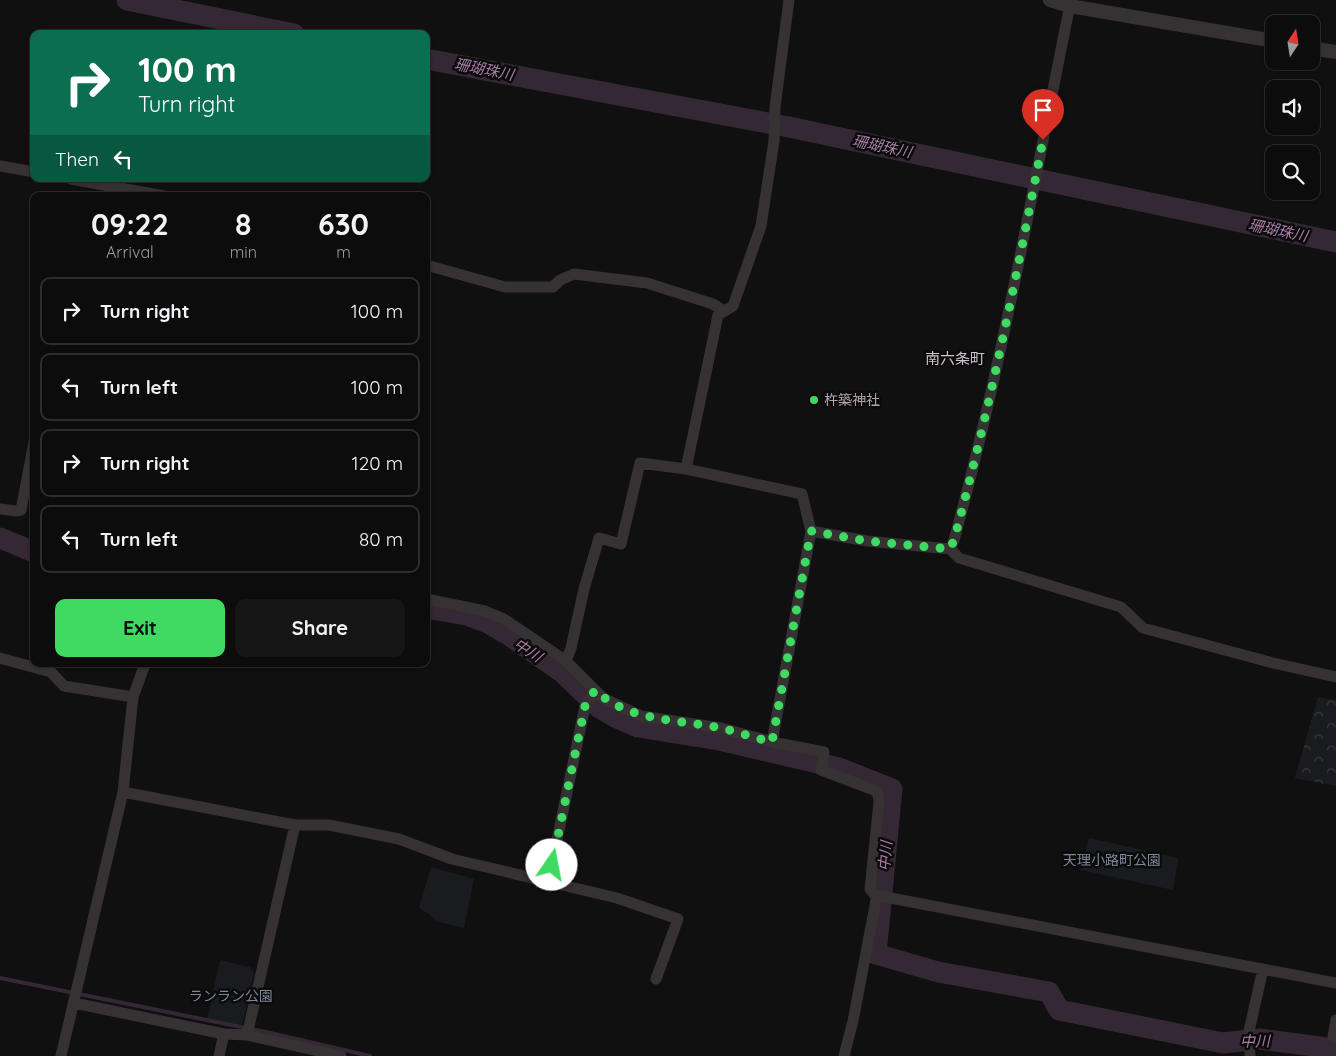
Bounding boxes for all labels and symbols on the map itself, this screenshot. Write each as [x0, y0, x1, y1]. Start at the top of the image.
north arrow [1265, 15, 1320, 70]
water label: 珊瑚珠川 [453, 54, 517, 84]
pin [1022, 89, 1064, 140]
water label: 珊瑚珠川 [851, 130, 915, 162]
water label: 珊瑚珠川 [1247, 214, 1311, 246]
district label: 南六条町 [925, 349, 985, 368]
place label: 杵築神社 [824, 391, 880, 409]
marker: 杵築神社 [808, 394, 820, 406]
water label: 中川 [510, 634, 547, 667]
position arrow [525, 838, 577, 890]
water label: 中川 [874, 838, 896, 872]
park label: 天理小路町公園 [1063, 851, 1161, 869]
park label: ランラン公園 [189, 987, 273, 1005]
water label: 中川 [1240, 1031, 1272, 1051]

